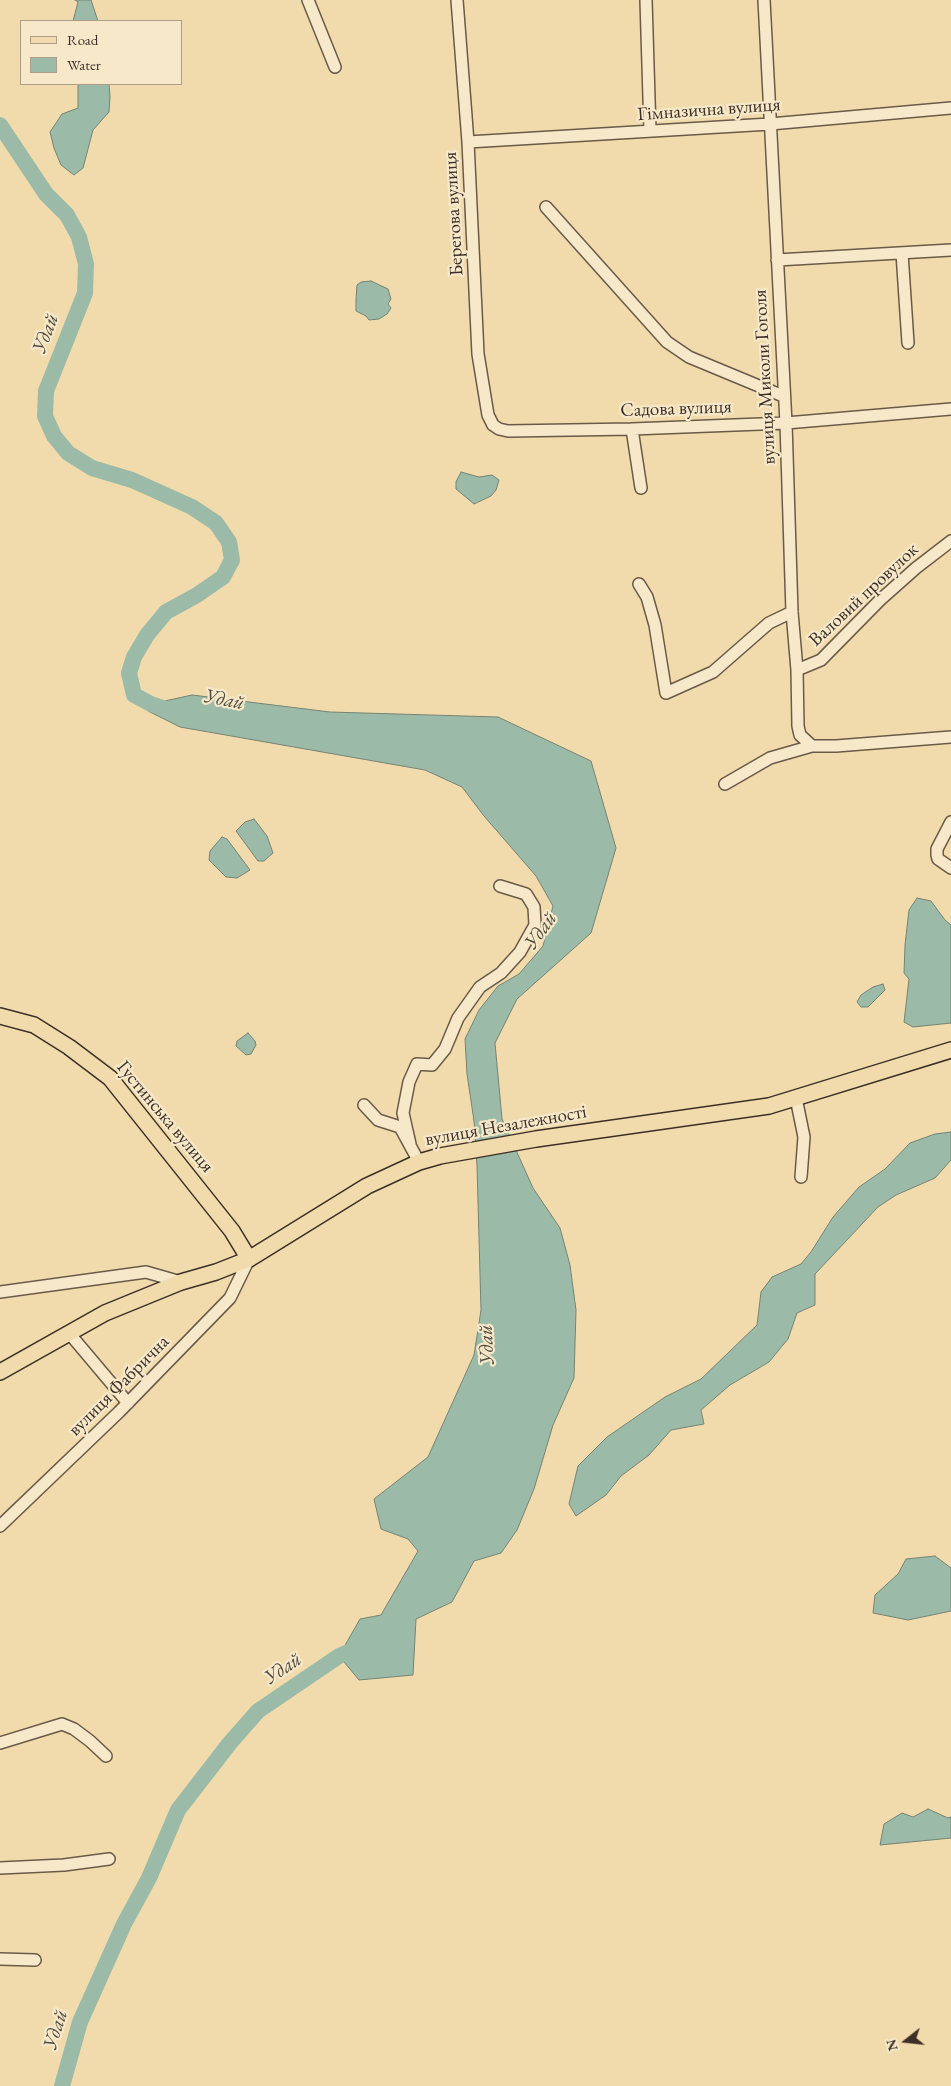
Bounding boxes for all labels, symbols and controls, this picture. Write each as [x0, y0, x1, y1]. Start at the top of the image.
legend [20, 20, 182, 85]
text: Road [67, 30, 98, 49]
text: Water [67, 55, 101, 74]
street label: Гімназична вулиця [636, 94, 782, 126]
street label: Берегова вулиця [439, 151, 469, 277]
street label: вулиця Миколи Гоголя [749, 289, 781, 465]
water label: Удай [28, 311, 64, 357]
street label: Садова вулиця [620, 396, 732, 422]
street label: Валовий провулок [805, 538, 923, 652]
water label: Удай [202, 684, 246, 716]
water label: Удай [519, 908, 563, 954]
street label: Густинська вулиця [112, 1056, 218, 1178]
street label: вулиця Незалежності [423, 1101, 589, 1151]
water label: Удай [474, 1324, 500, 1366]
street label: вулиця Фабрична [64, 1331, 174, 1441]
water label: Удай [260, 1648, 306, 1690]
water label: Удай [38, 2007, 74, 2053]
north arrow [881, 2016, 931, 2066]
text: N [881, 2037, 902, 2053]

